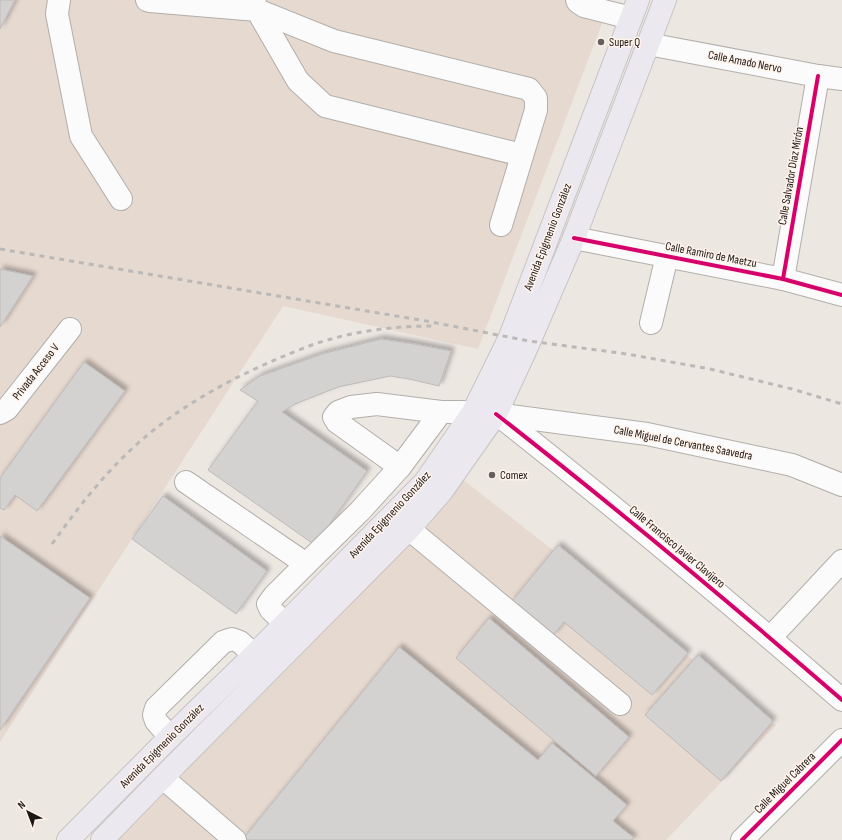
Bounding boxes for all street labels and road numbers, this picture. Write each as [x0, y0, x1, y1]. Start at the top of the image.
street label: Calle Amado Nervo [707, 47, 783, 77]
street label: Calle Salvador Díaz Mirón [775, 126, 807, 226]
street label: Avenida Epigmenio González [520, 181, 576, 294]
street label: Calle Ramiro de Maetzu [664, 239, 758, 271]
street label: Privada Acceso V [9, 340, 63, 403]
street label: Calle Miguel de Cervantes Saavedra [612, 422, 754, 464]
street label: Avenida Epigmenio González [345, 468, 435, 562]
street label: Calle Francisco Javier Clavijero [626, 502, 728, 592]
street label: Avenida Epigmenio González [116, 700, 208, 792]
street label: Calle Miguel Cabrera [751, 749, 819, 817]

